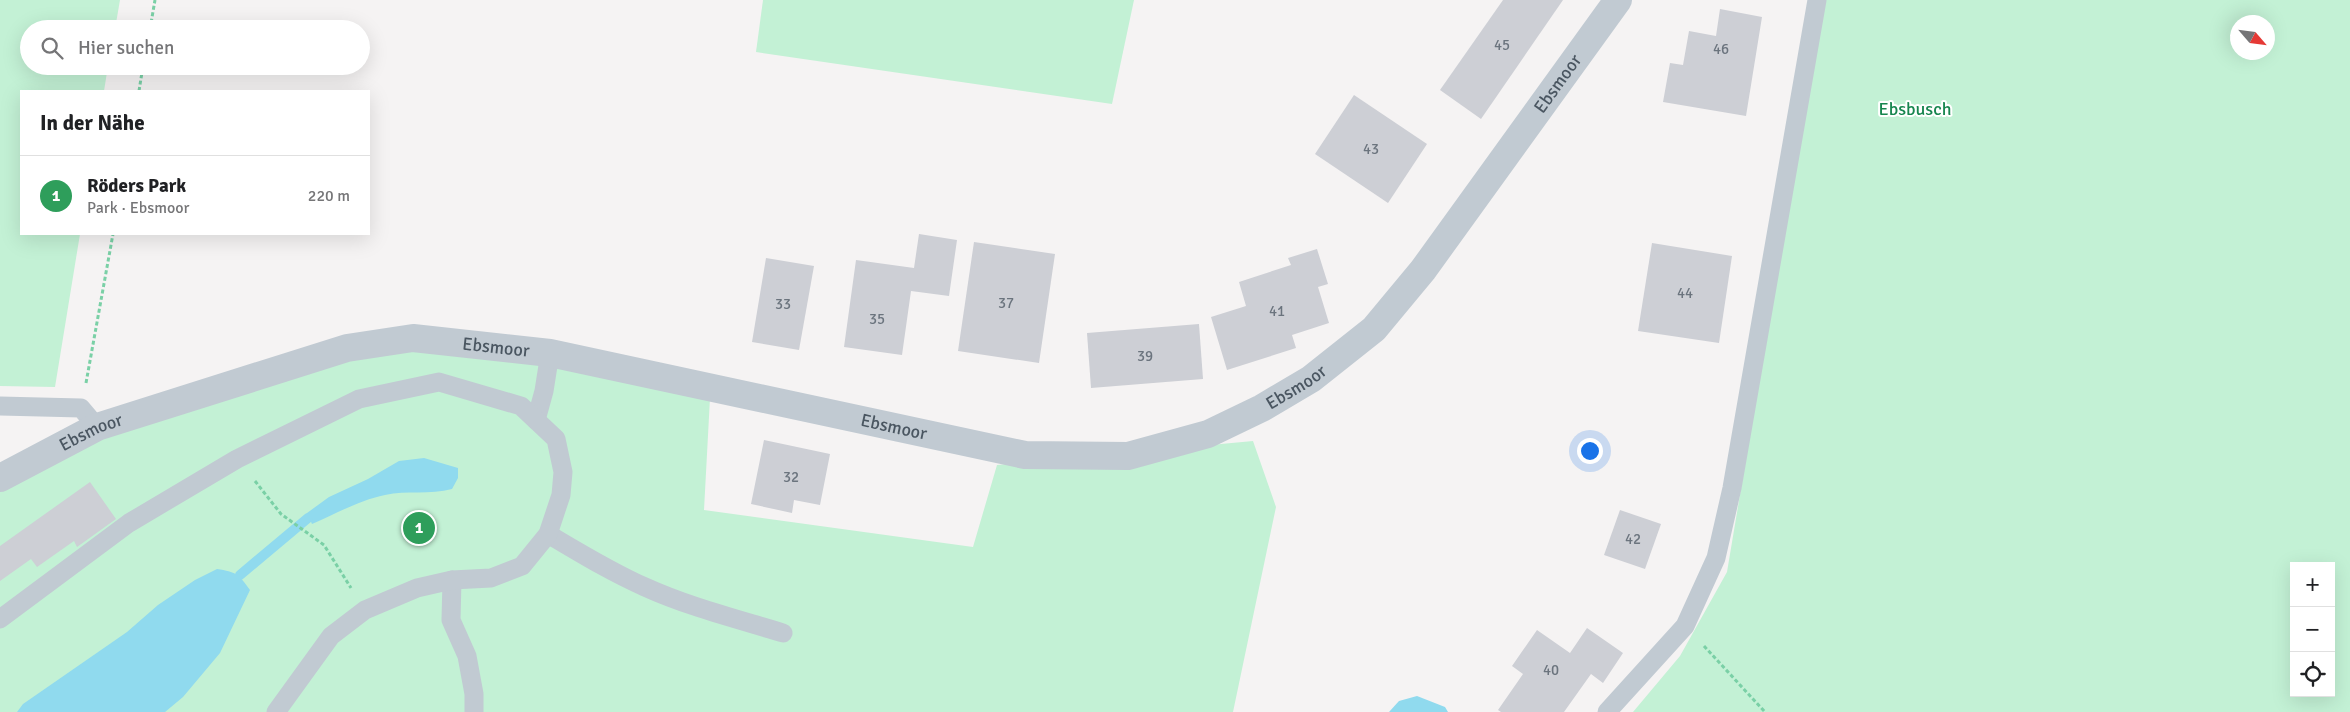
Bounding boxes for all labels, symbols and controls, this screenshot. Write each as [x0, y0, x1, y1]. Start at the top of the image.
north arrow [2230, 15, 2275, 60]
search box [20, 20, 370, 75]
icon: search [38, 34, 66, 62]
text: Hier suchen [78, 36, 174, 60]
house number: 45 [1494, 36, 1510, 54]
house number: 46 [1713, 40, 1729, 58]
street label: Ebsmoor [1529, 50, 1586, 117]
park label: Ebsbusch [1878, 98, 1952, 120]
text: In der Nähe [40, 110, 145, 136]
house number: 43 [1363, 140, 1379, 158]
text: Röders Park [87, 174, 186, 198]
text: 1 [52, 186, 60, 206]
text: 220 m [308, 186, 350, 206]
text: Park · Ebsmoor [87, 198, 189, 218]
house number: 44 [1677, 284, 1693, 302]
house number: 37 [998, 294, 1014, 312]
house number: 33 [775, 295, 791, 313]
house number: 41 [1269, 302, 1285, 320]
house number: 35 [869, 310, 885, 328]
street label: Ebsmoor [461, 332, 531, 362]
house number: 39 [1137, 347, 1153, 365]
street label: Ebsmoor [1262, 360, 1331, 414]
street label: Ebsmoor [55, 409, 126, 456]
street label: Ebsmoor [859, 409, 929, 445]
your location [1577, 438, 1603, 464]
house number: 32 [783, 468, 799, 486]
pin: 1 [403, 509, 435, 547]
house number: 42 [1625, 530, 1641, 548]
map controls [2290, 562, 2335, 697]
button: + [2290, 562, 2335, 607]
button: − [2290, 607, 2335, 652]
button: locate [2290, 652, 2335, 697]
house number: 40 [1543, 661, 1559, 679]

